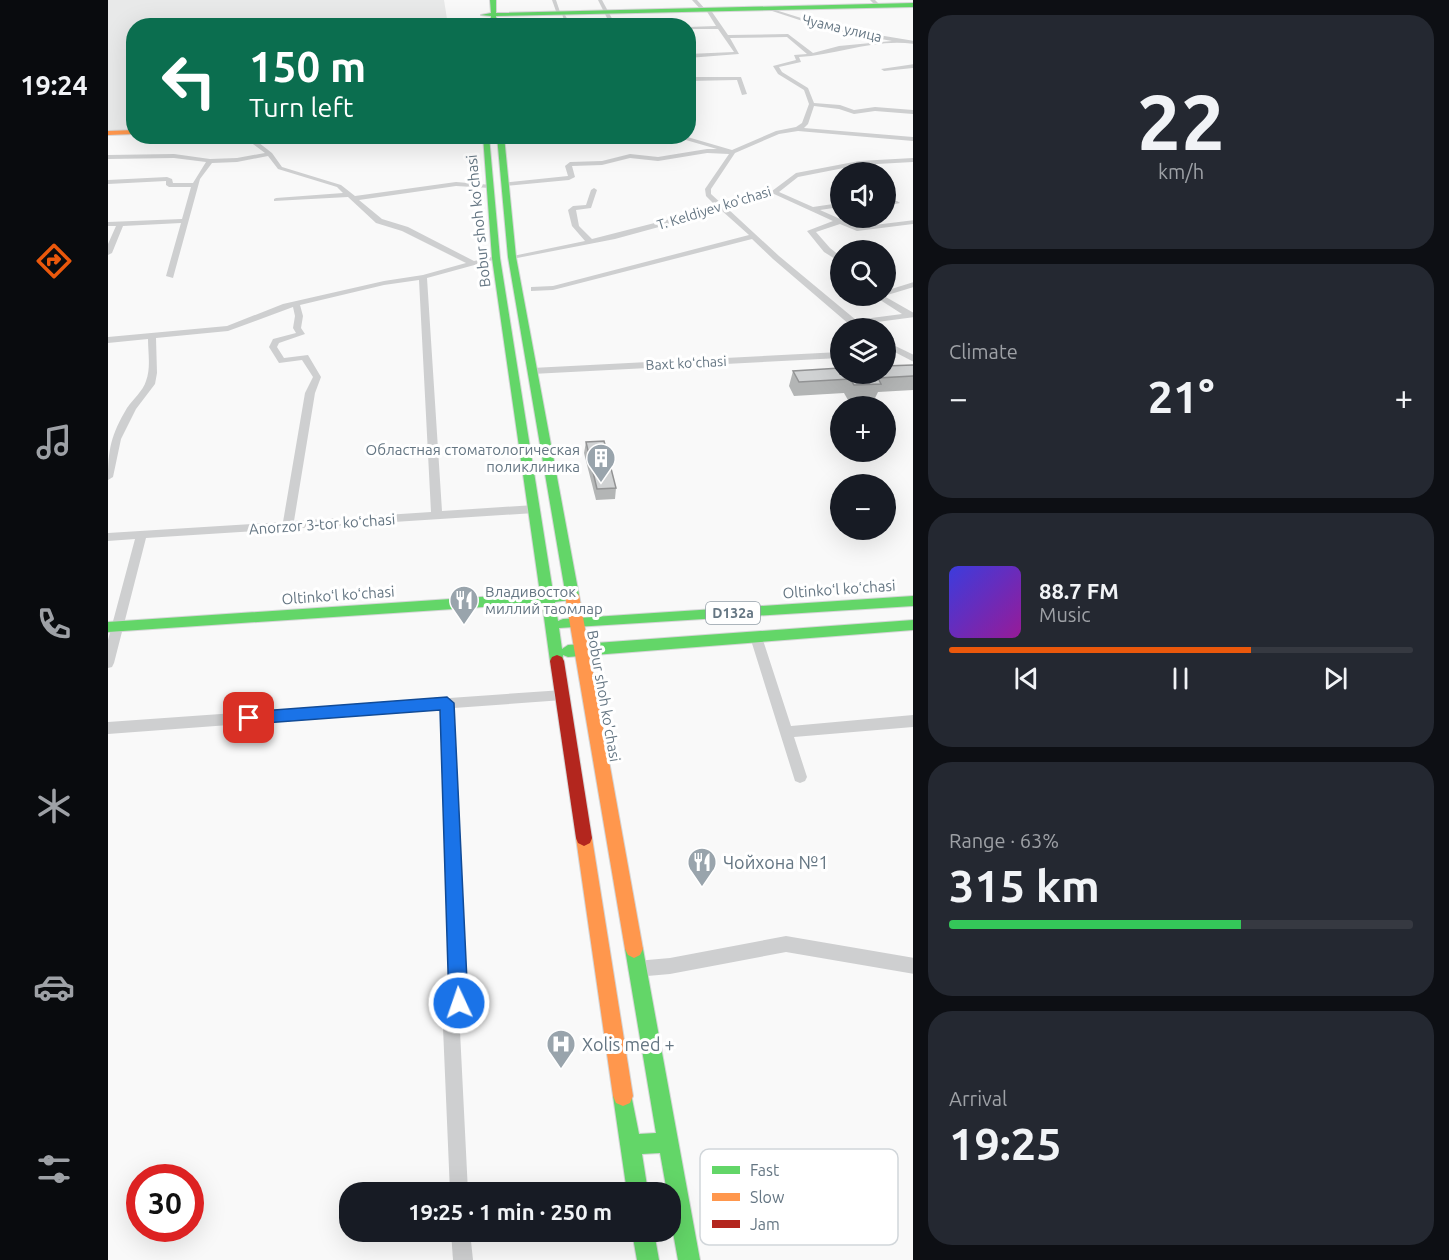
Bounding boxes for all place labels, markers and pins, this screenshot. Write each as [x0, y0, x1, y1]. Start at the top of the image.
place label: Областная стоматологическая поликлиника [366, 441, 580, 475]
building icon: Областная стоматологическая поликлиника [585, 442, 617, 484]
place label: Владивосток миллий таомлар [485, 583, 603, 617]
restaurant icon: Владивосток миллий таомлар [448, 584, 480, 626]
pin [223, 692, 274, 743]
restaurant icon: Чойхона №1 [686, 846, 718, 888]
place label: Чойхона №1 [723, 852, 829, 872]
hospital icon: Xolis med + [545, 1028, 577, 1070]
place label: Xolis med + [582, 1034, 675, 1054]

